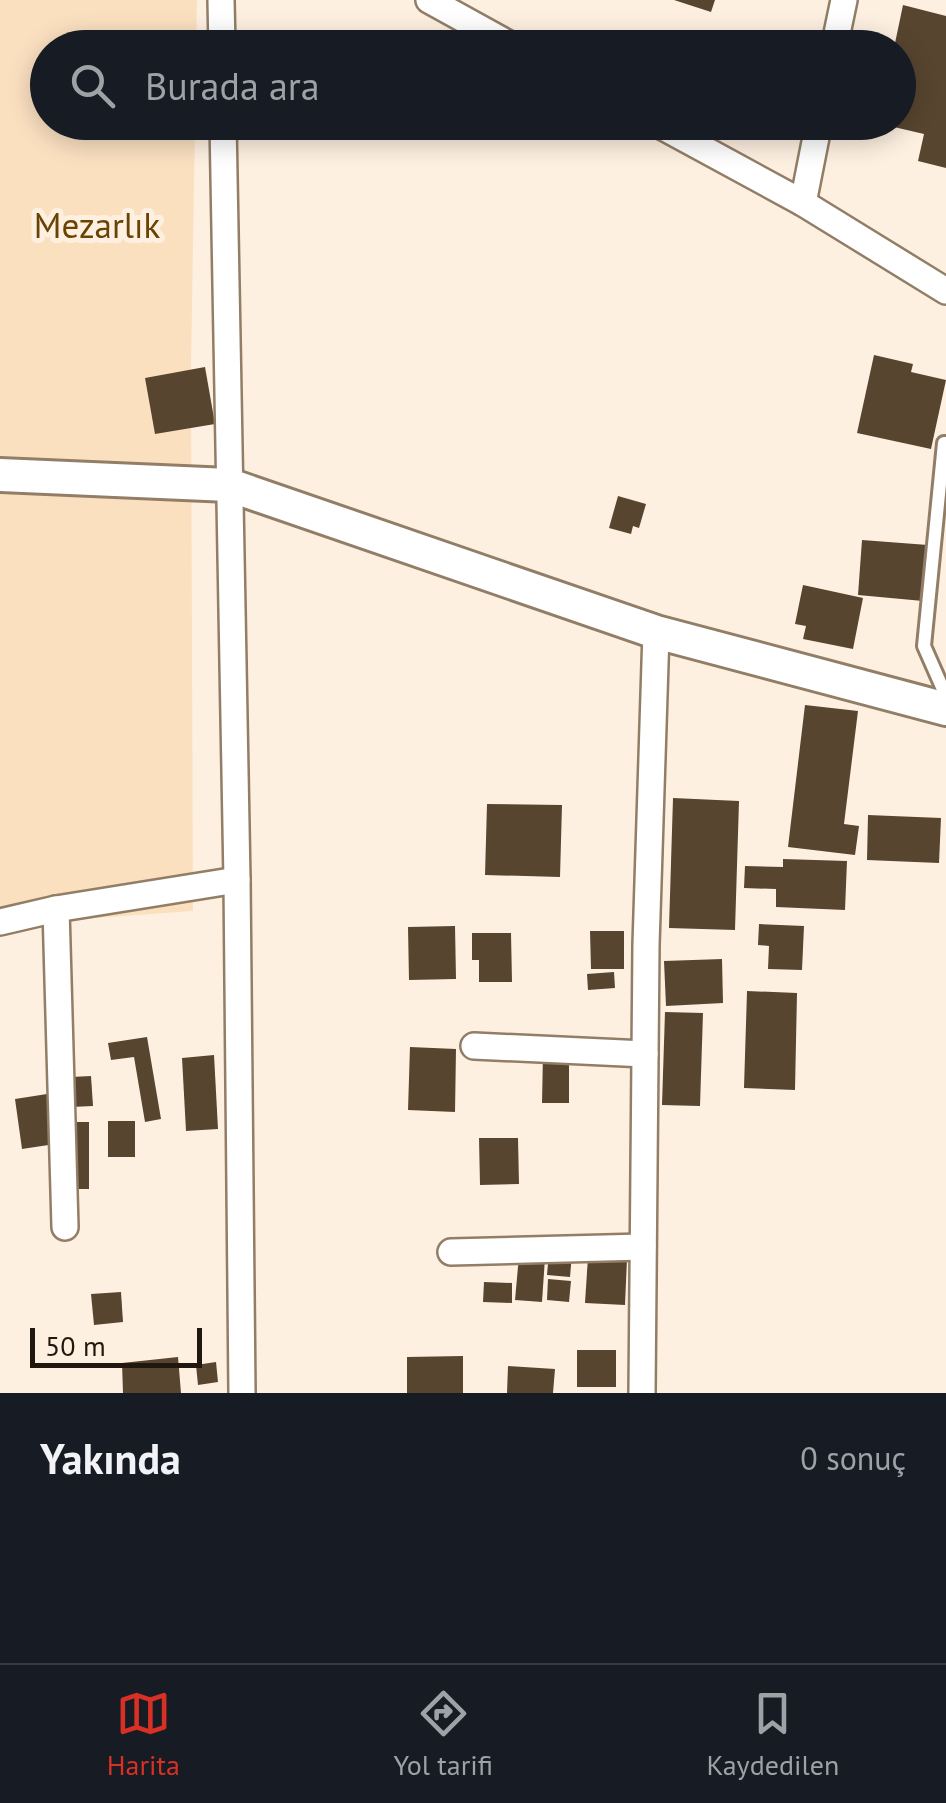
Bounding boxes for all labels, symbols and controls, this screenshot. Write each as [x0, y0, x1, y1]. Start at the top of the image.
search box [30, 30, 916, 140]
icon: search [65, 58, 120, 113]
text: Burada ara [145, 61, 320, 110]
park label: Mezarlık [34, 202, 160, 248]
scale bar [30, 1323, 202, 1368]
text: 50 m [45, 1327, 106, 1364]
text: Yakında [40, 1431, 181, 1486]
text: 0 sonuç [800, 1437, 906, 1479]
tab: Harita [107, 1686, 180, 1783]
tab: Yol tarifi [393, 1686, 493, 1783]
tab: Kaydedilen [706, 1686, 839, 1783]

